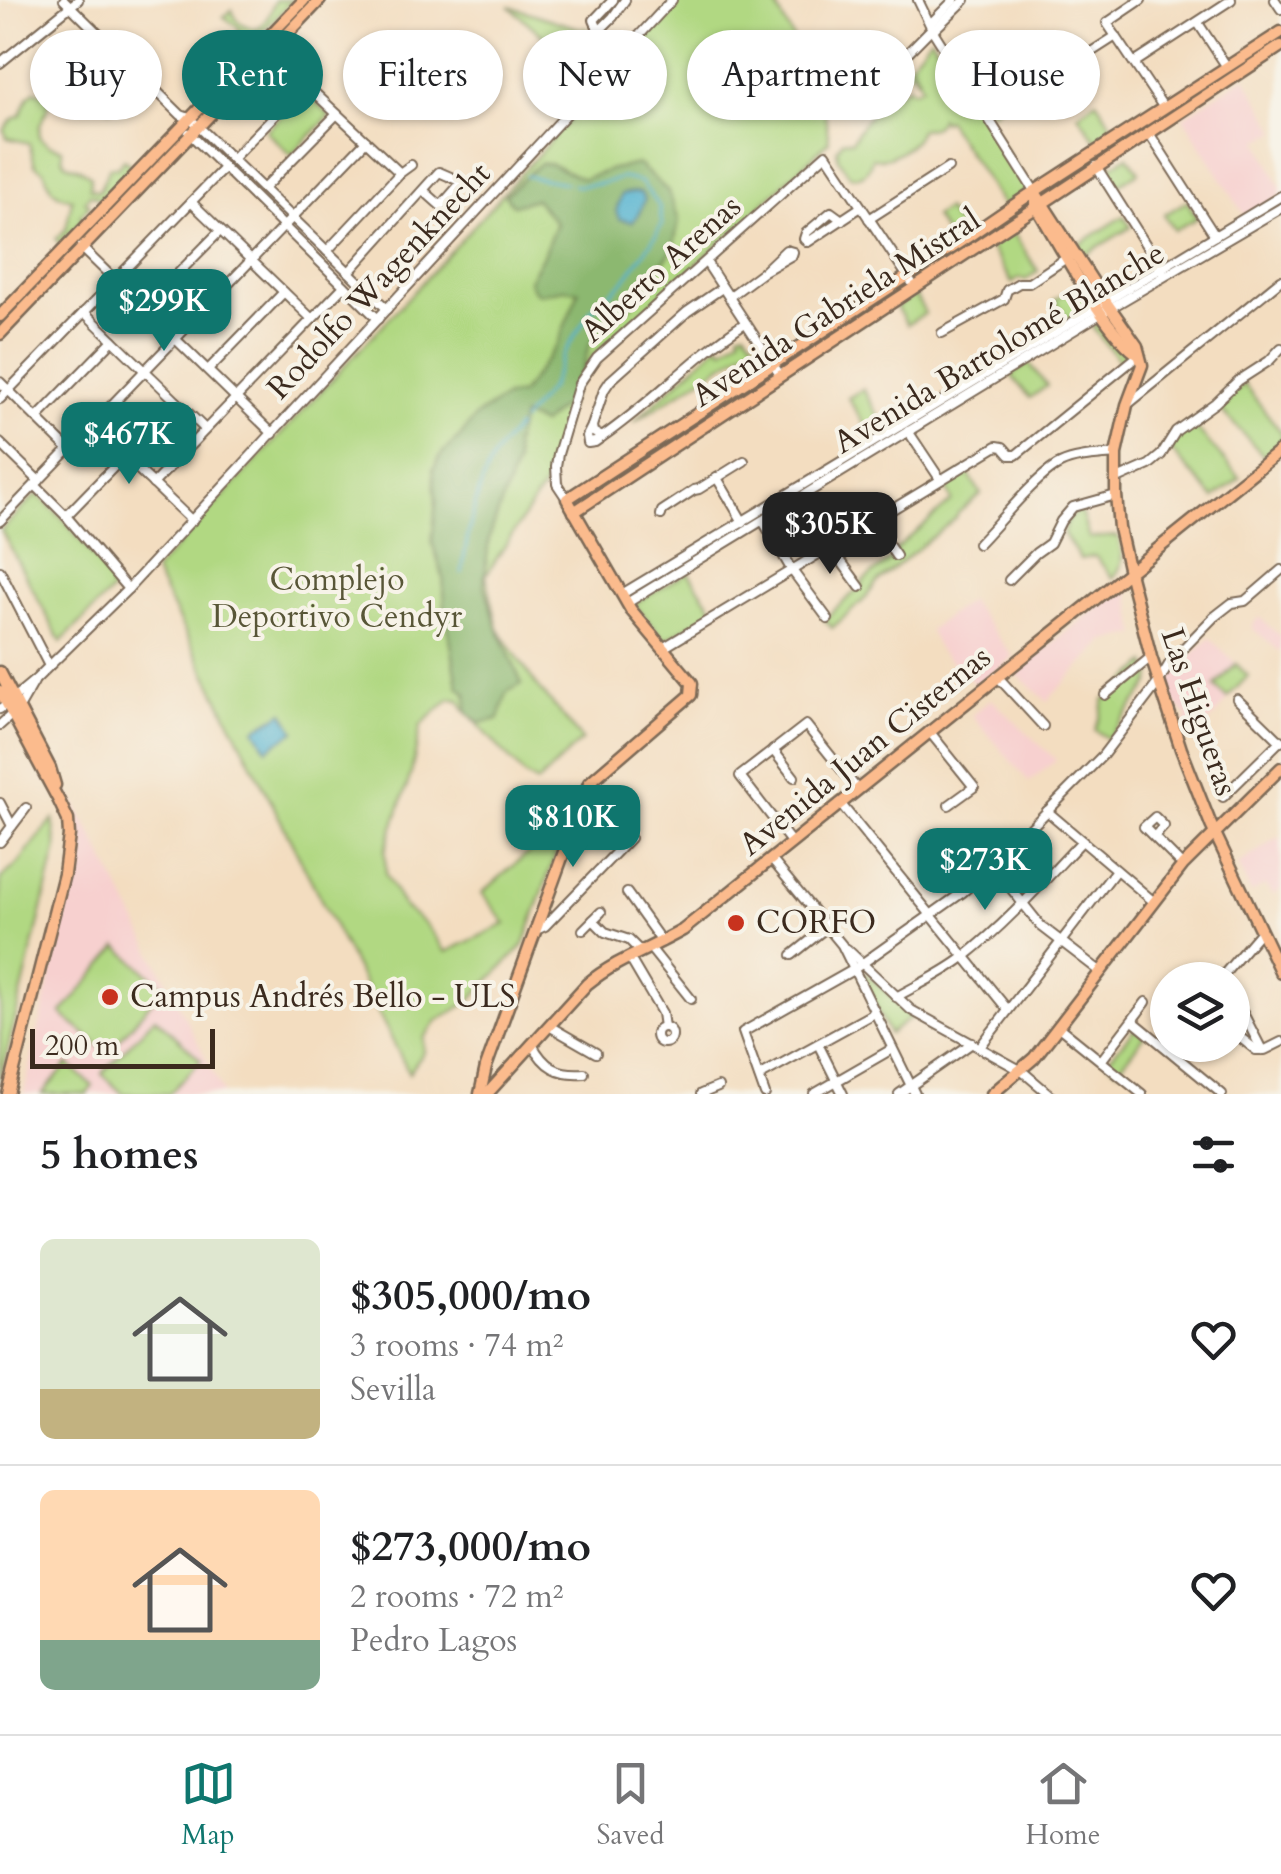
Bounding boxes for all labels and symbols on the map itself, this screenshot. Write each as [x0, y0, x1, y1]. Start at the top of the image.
street label: Rodolfo Wagenknecht [257, 153, 501, 409]
street label: Alberto Arenas [571, 185, 751, 353]
street label: Avenida Gabriela Mistral [683, 198, 989, 418]
street label: Avenida Bartolomé Blanche [825, 232, 1173, 464]
pin: $299K [94, 269, 234, 354]
pin: $467K [59, 402, 199, 487]
pin: $305K [760, 492, 900, 577]
park label: Complejo Deportivo Cendyr [212, 558, 463, 639]
street label: Las Higueras [1150, 622, 1248, 802]
street label: Avenida Juan Cisternas [730, 636, 1000, 866]
pin: $810K [503, 785, 643, 870]
pin: $273K [915, 828, 1055, 913]
place label: CORFO [756, 901, 876, 945]
marker: CORFO [725, 912, 747, 934]
place label: Campus Andrés Bello - ULS [130, 975, 516, 1019]
marker: Campus Andrés Bello - ULS [99, 986, 121, 1008]
scale bar [30, 1024, 215, 1068]

